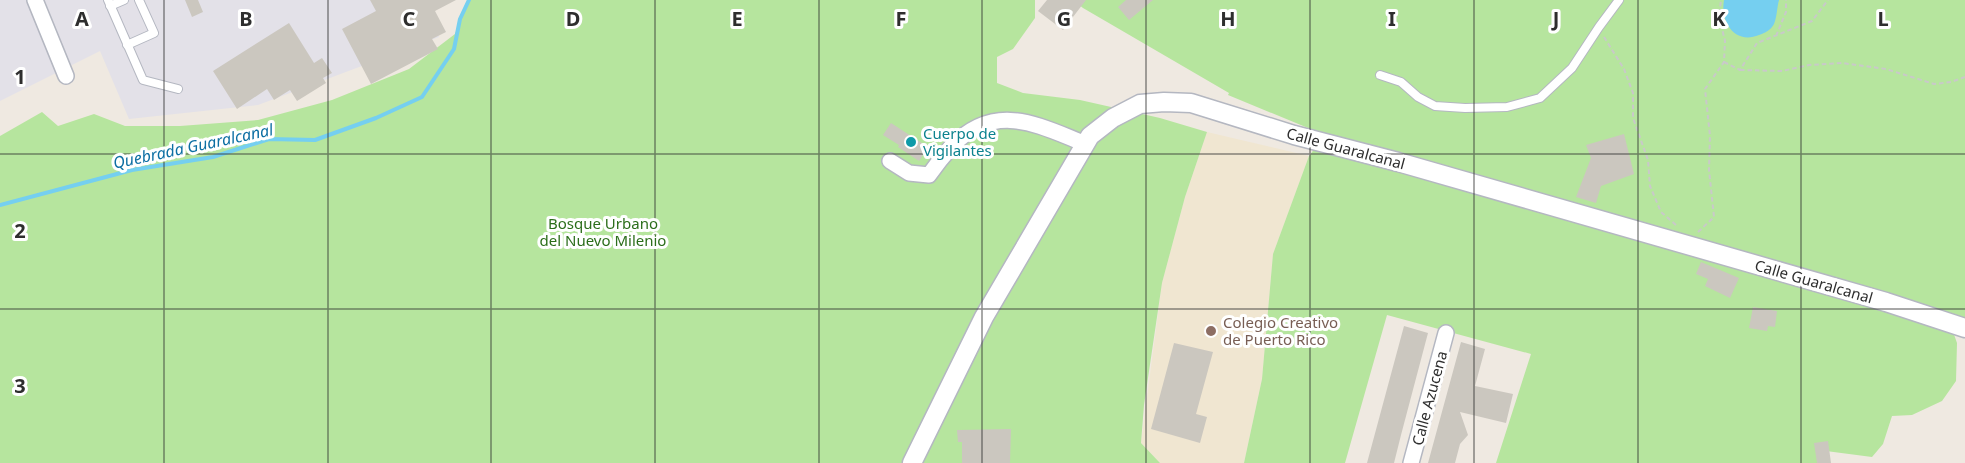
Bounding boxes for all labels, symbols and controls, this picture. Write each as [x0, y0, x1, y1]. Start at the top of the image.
text: A [75, 5, 89, 32]
text: B [239, 5, 253, 32]
text: C [403, 5, 416, 32]
text: D [566, 5, 580, 32]
text: E [731, 5, 743, 32]
text: F [896, 5, 906, 32]
text: G [1057, 5, 1071, 32]
text: H [1220, 5, 1236, 32]
text: I [1388, 5, 1396, 32]
text: J [1551, 5, 1559, 32]
text: K [1712, 5, 1726, 32]
text: L [1877, 5, 1889, 32]
text: 1 [14, 63, 26, 90]
water label: Quebrada Guaralcanal [111, 118, 276, 174]
place label: Cuerpo de Vigilantes [923, 123, 996, 160]
street label: Calle Guaralcanal [1285, 123, 1407, 173]
marker: Cuerpo de Vigilantes [904, 135, 918, 149]
park label: Bosque Urbano del Nuevo Milenio [540, 213, 666, 250]
text: 2 [14, 217, 26, 244]
street label: Calle Guaralcanal [1753, 255, 1875, 307]
place label: Colegio Creativo de Puerto Rico [1223, 312, 1338, 349]
marker: Colegio Creativo de Puerto Rico [1204, 324, 1218, 338]
street label: Calle Azucena [1407, 348, 1451, 448]
text: 3 [14, 372, 26, 399]

